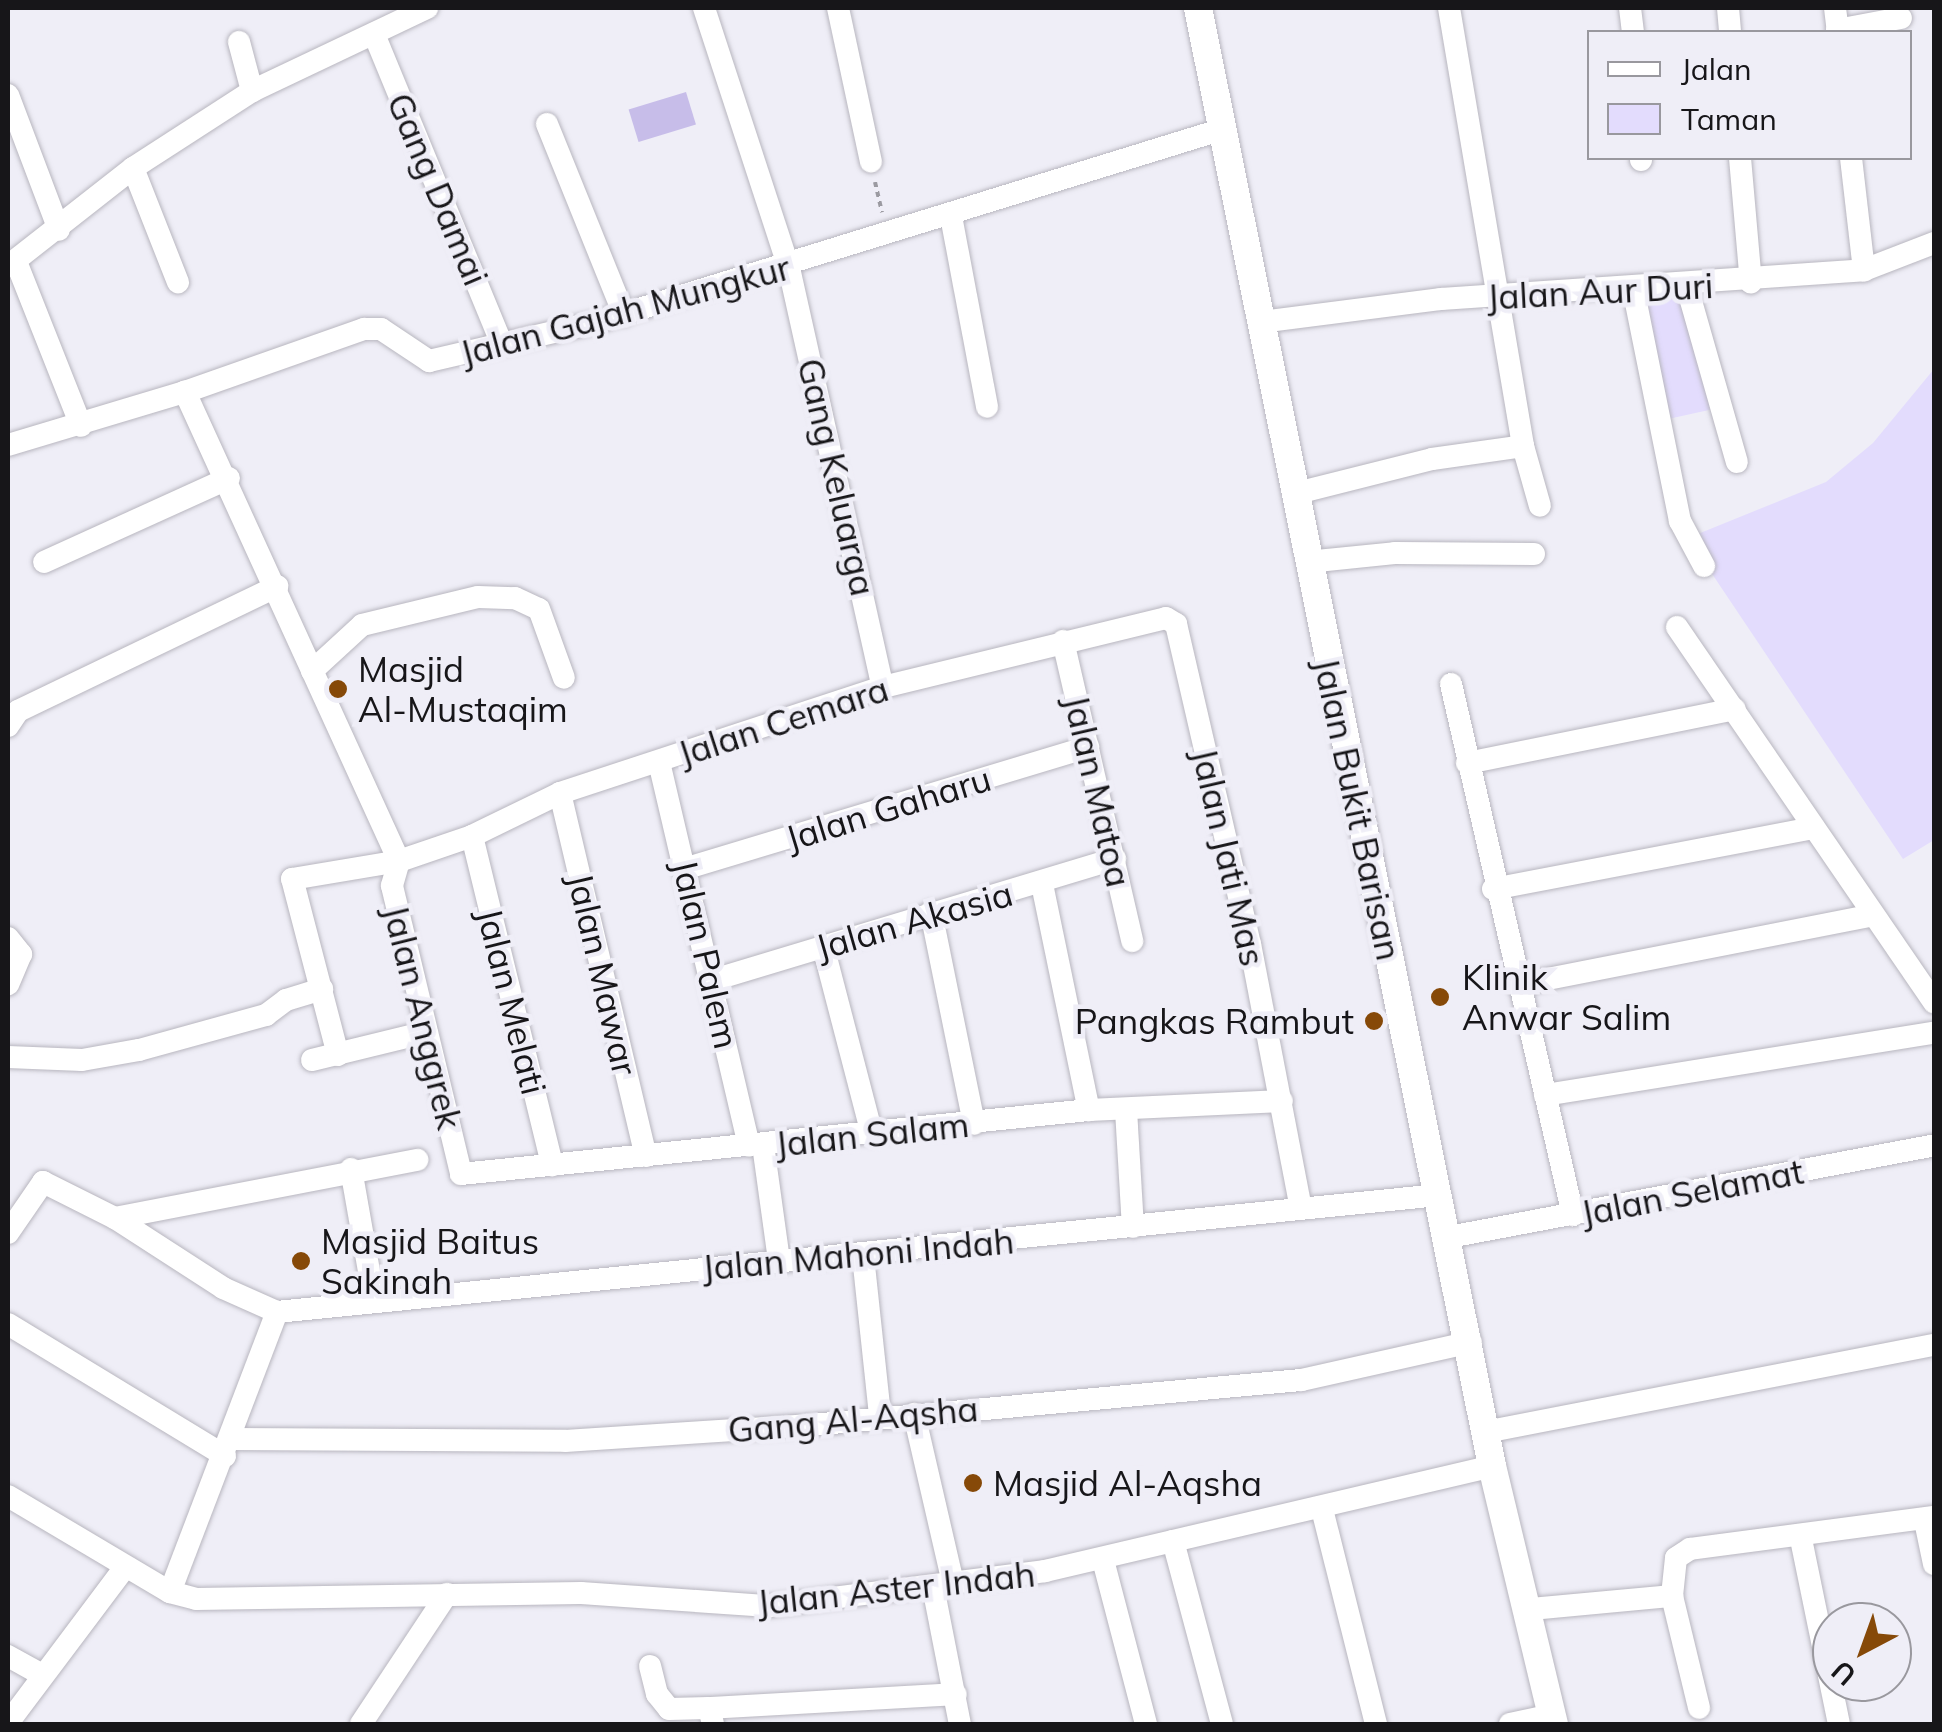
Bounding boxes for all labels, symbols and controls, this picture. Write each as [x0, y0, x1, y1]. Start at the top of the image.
legend [1587, 30, 1912, 160]
text: Jalan [1681, 50, 1752, 88]
street label: Gang Damai [379, 87, 497, 291]
text: Taman [1681, 100, 1777, 138]
street label: Jalan Gajah Mungkur [455, 246, 795, 374]
street label: Jalan Aur Duri [1486, 264, 1714, 318]
street label: Gang Keluarga [789, 354, 885, 600]
place label: Masjid Al-Mustaqim [358, 648, 568, 730]
street label: Jalan Bukit Barisan [1305, 654, 1411, 964]
street label: Jalan Cemara [673, 667, 893, 775]
marker: Masjid Al-Mustaqim [327, 678, 349, 700]
street label: Jalan Matoa [1056, 691, 1140, 891]
street label: Jalan Jati Mas [1184, 744, 1274, 970]
street label: Jalan Gaharu [780, 757, 996, 859]
street label: Jalan Palem [664, 855, 748, 1053]
street label: Jalan Mawar [559, 869, 647, 1079]
street label: Jalan Akasia [811, 872, 1017, 968]
street label: Jalan Anggrek [375, 901, 471, 1133]
street label: Jalan Melati [469, 904, 555, 1098]
place label: Klinik Anwar Salim [1462, 956, 1671, 1038]
marker: Klinik Anwar Salim [1427, 984, 1453, 1010]
place label: Pangkas Rambut [1075, 1000, 1354, 1042]
marker: Pangkas Rambut [1363, 1010, 1385, 1032]
street label: Jalan Salam [773, 1103, 971, 1165]
street label: Jalan Selamat [1577, 1150, 1807, 1234]
street label: Jalan Mahoni Indah [700, 1219, 1016, 1289]
place label: Masjid Baitus Sakinah [321, 1220, 539, 1302]
marker: Masjid Baitus Sakinah [290, 1250, 312, 1272]
street label: Gang Al-Aqsha [726, 1387, 980, 1451]
place label: Masjid Al-Aqsha [993, 1462, 1262, 1504]
marker: Masjid Al-Aqsha [962, 1472, 984, 1494]
street label: Jalan Aster Indah [755, 1553, 1037, 1623]
north arrow [1812, 1602, 1912, 1702]
text: U [1824, 1654, 1863, 1694]

